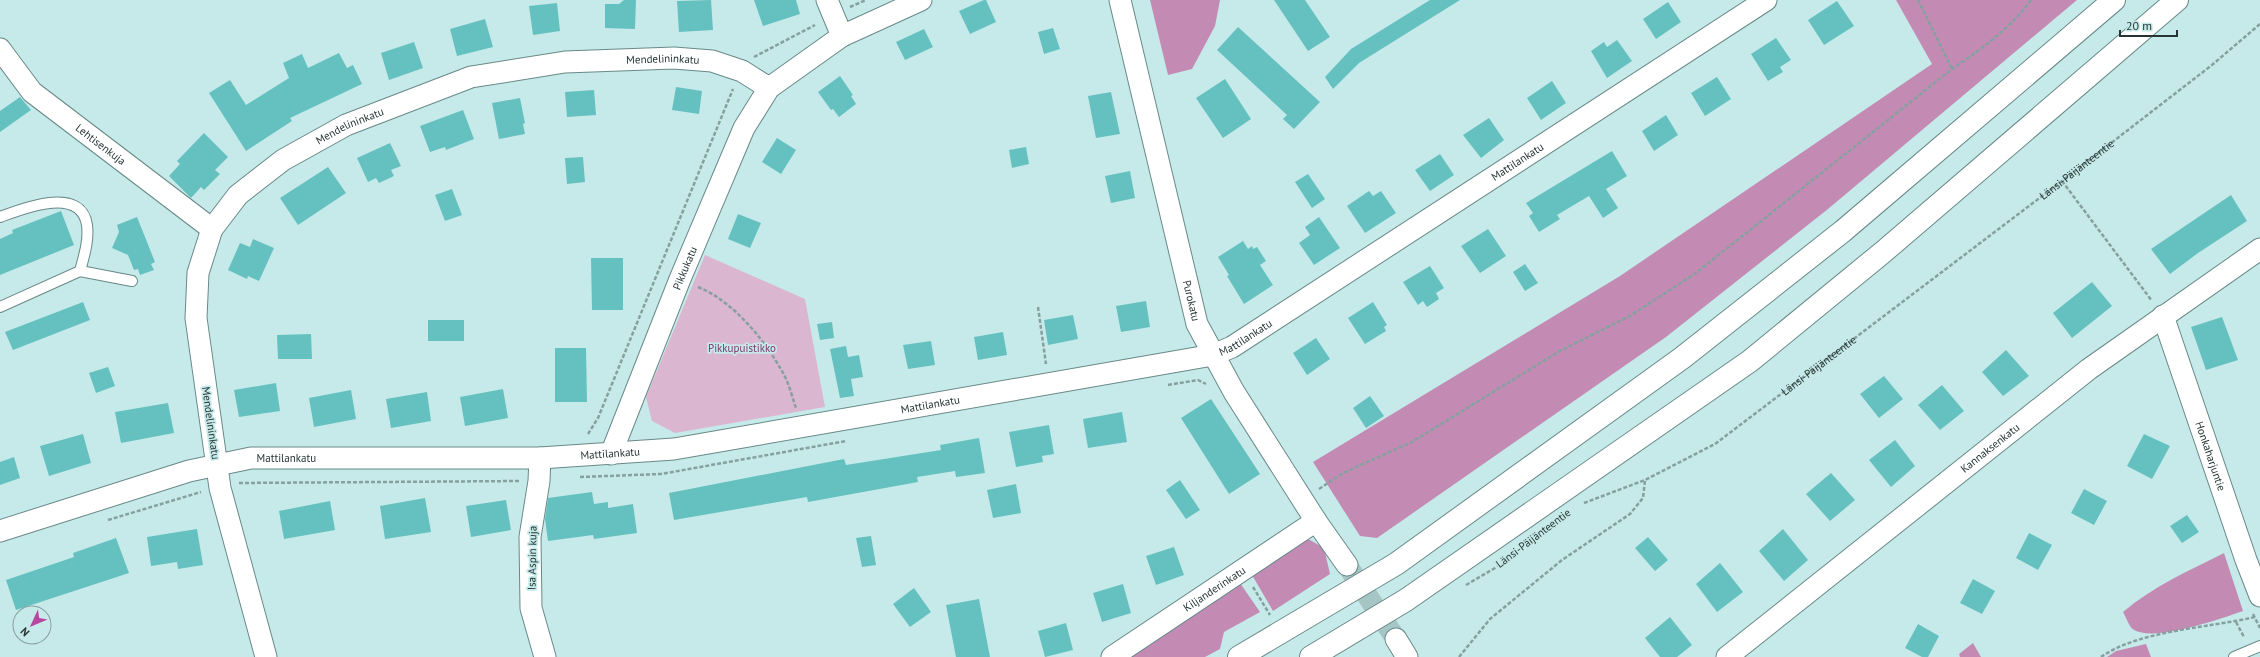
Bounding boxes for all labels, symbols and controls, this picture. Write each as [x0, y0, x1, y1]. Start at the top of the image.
scale bar [2120, 12, 2177, 38]
text: 20 m [2126, 18, 2152, 33]
street label: Mendelininkatu [626, 51, 700, 67]
street label: Mendelininkatu [313, 104, 386, 147]
street label: Lehtisenkuja [73, 121, 129, 168]
street label: Länsi-Päijänteentie [2037, 136, 2117, 203]
street label: Mattilankatu [1488, 139, 1546, 184]
street label: Pikkukatu [669, 244, 700, 292]
street label: Purokatu [1180, 279, 1203, 323]
street label: Mattilankatu [1217, 316, 1275, 359]
street label: Länsi-Päijänteentie [1778, 332, 1859, 398]
park label: Pikkupuistikko [708, 341, 776, 355]
street label: Mendelininkatu [199, 386, 223, 460]
street label: Mattilankatu [900, 392, 961, 416]
street label: Kannaksenkatu [1958, 420, 2022, 476]
street label: Honkaharjuntie [2192, 420, 2229, 493]
street label: Mattilankatu [580, 444, 641, 462]
street label: Mattilankatu [256, 451, 316, 465]
street label: Länsi-Päijänteentie [1493, 505, 1574, 571]
street label: Isa Aspin kuja [524, 526, 540, 590]
street label: Kiljanderinkatu [1181, 563, 1248, 615]
north arrow [12, 605, 52, 645]
text: N [17, 624, 32, 639]

